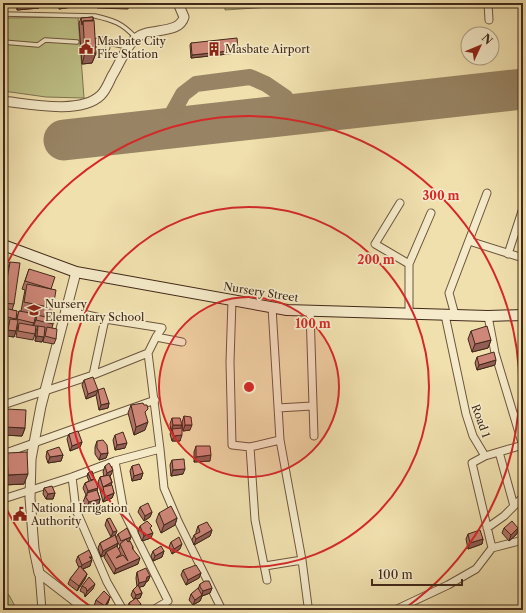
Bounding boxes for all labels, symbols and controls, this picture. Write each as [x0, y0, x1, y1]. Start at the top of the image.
north arrow [460, 26, 500, 66]
text: N [479, 31, 496, 48]
place label: Masbate City Fire Station [97, 34, 167, 61]
public building icon: Masbate City Fire Station [78, 39, 94, 55]
building icon: Masbate Airport [206, 41, 222, 57]
place label: Masbate Airport [225, 42, 310, 56]
text: 300 m [422, 188, 460, 203]
text: 200 m [357, 252, 395, 267]
street label: Nursery Street [223, 279, 300, 305]
place label: Nursery Elementary School [45, 297, 145, 324]
school or university icon: Nursery Elementary School [26, 302, 42, 318]
text: 100 m [295, 316, 331, 331]
centre of rings [242, 380, 256, 394]
street label: Road 1 [468, 402, 494, 440]
place label: National Irrigation Authority [30, 501, 128, 528]
public building icon: National Irrigation Authority [12, 506, 28, 522]
scale bar [372, 561, 462, 587]
text: 100 m [378, 567, 413, 582]

